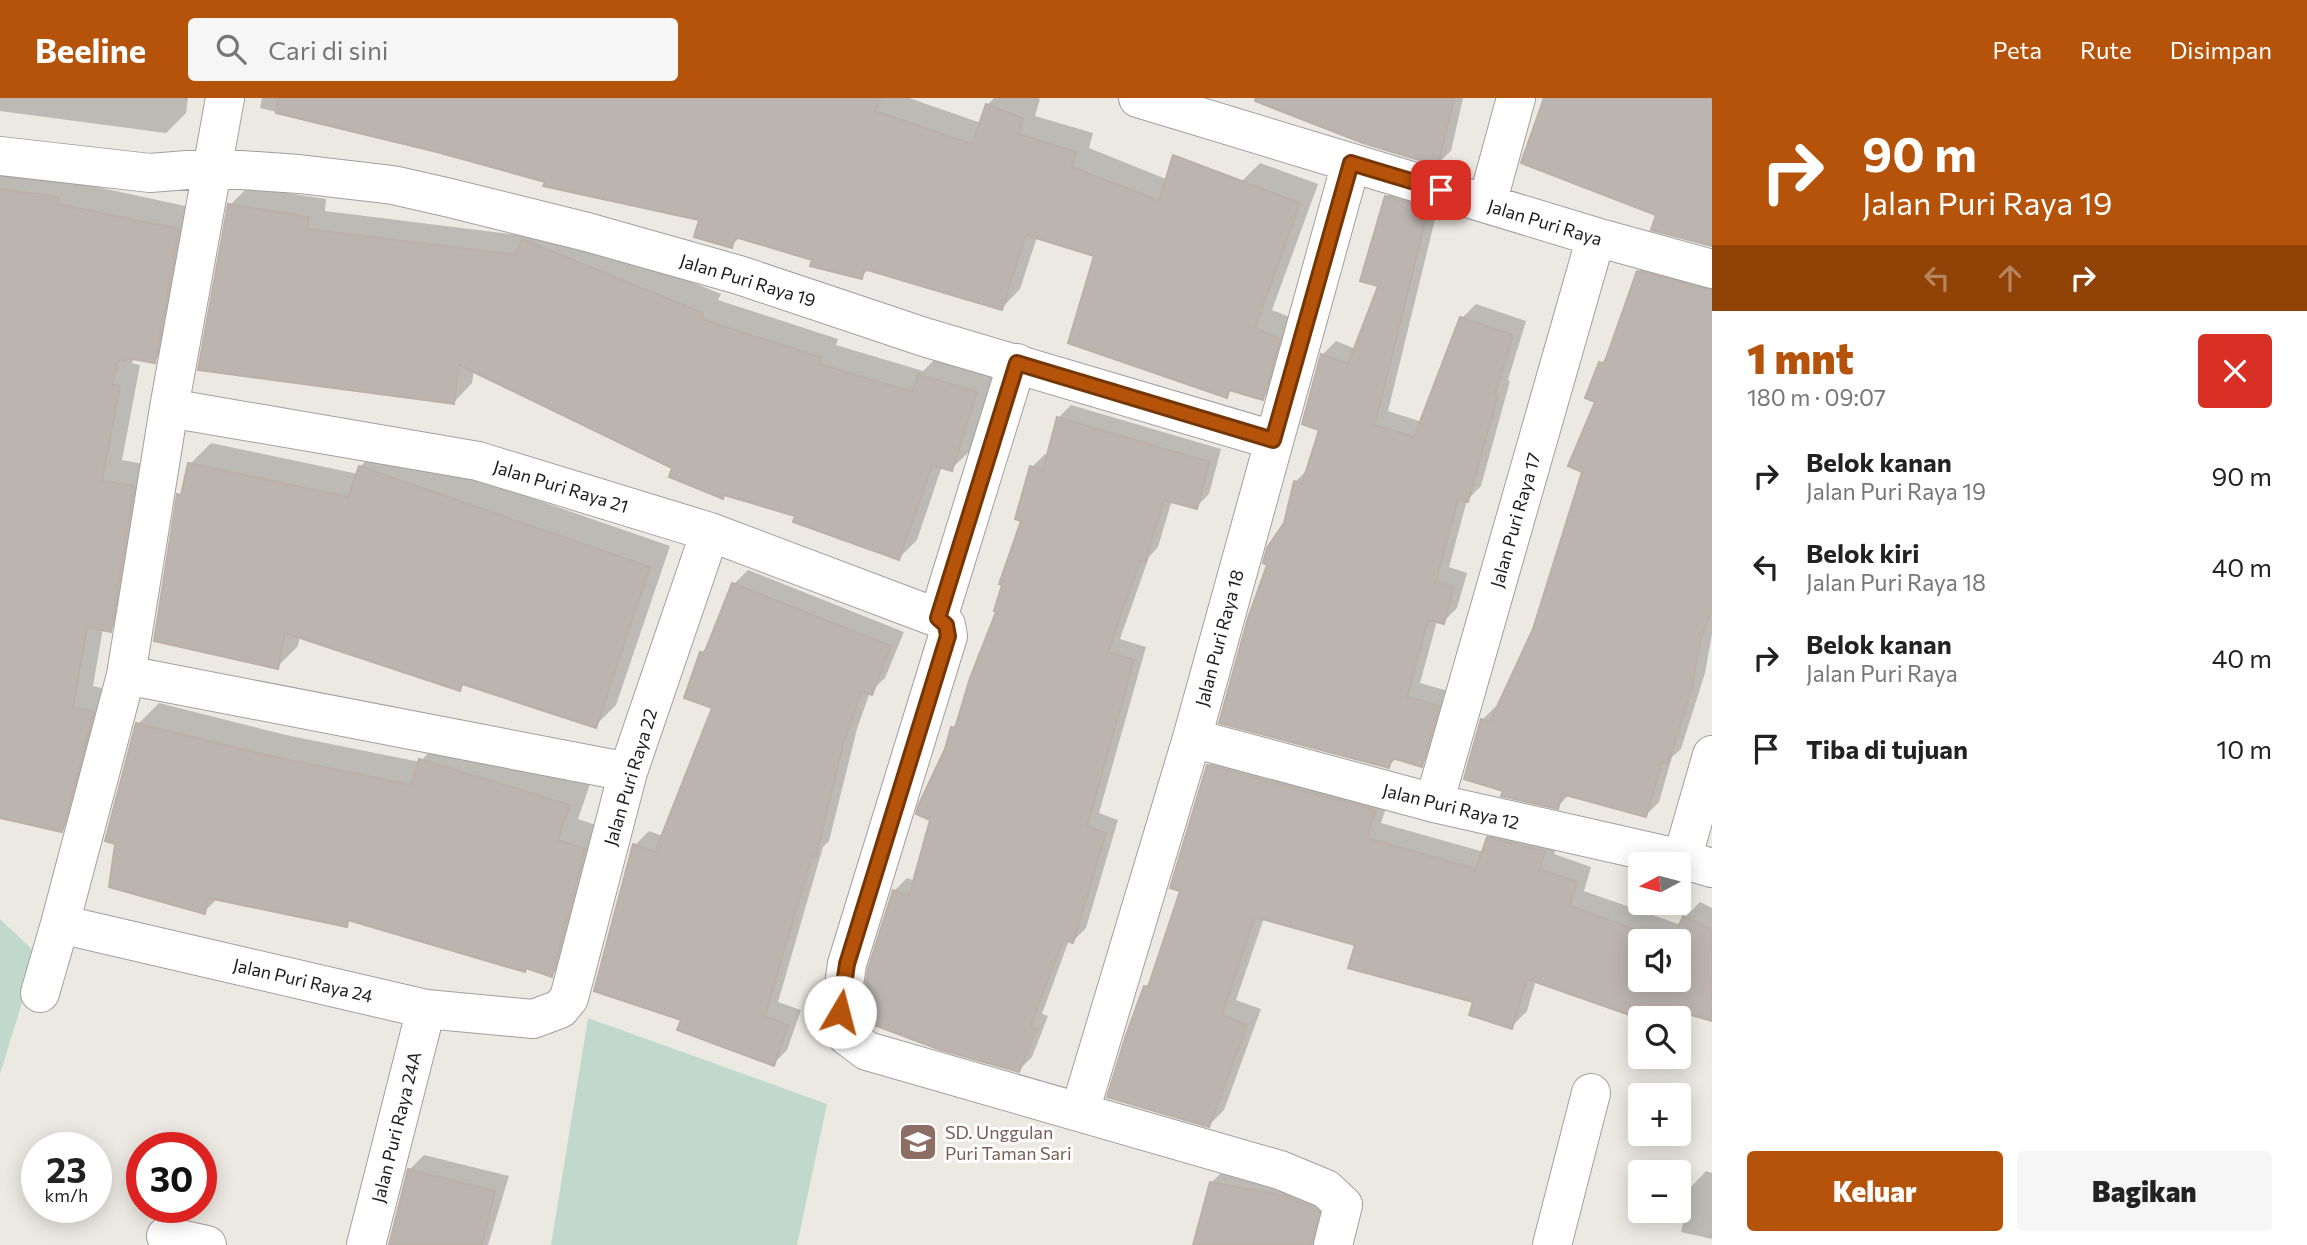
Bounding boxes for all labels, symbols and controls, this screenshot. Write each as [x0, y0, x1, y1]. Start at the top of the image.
search box [188, 18, 678, 81]
text: Beeline [35, 29, 146, 70]
icon: search [212, 30, 250, 68]
text: Cari di sini [268, 34, 388, 65]
text: Peta [1992, 35, 2042, 64]
text: Rute [2080, 35, 2132, 64]
text: Disimpan [2170, 35, 2272, 64]
text: 90 m [1862, 122, 1977, 182]
icon: right [1747, 126, 1838, 217]
pin [1411, 160, 1471, 220]
icon: arrive [1422, 171, 1460, 209]
text: Jalan Puri Raya 19 [1862, 182, 2112, 222]
street label: Jalan Puri Raya [1485, 194, 1605, 250]
street label: Jalan Puri Raya 19 [677, 249, 819, 311]
icon: left [1918, 259, 1956, 297]
icon: ahead [1991, 259, 2029, 297]
icon: right [2064, 259, 2102, 297]
text: 1 mnt [1747, 331, 1854, 383]
button: close [2198, 334, 2272, 408]
text: 180 m · 09:07 [1747, 383, 1886, 411]
text: Belok kanan [1806, 446, 1952, 477]
street label: Jalan Puri Raya 17 [1485, 450, 1545, 590]
street label: Jalan Puri Raya 21 [491, 455, 631, 517]
icon: right [1747, 457, 1785, 495]
text: 90 m [2212, 460, 2272, 491]
text: Jalan Puri Raya 19 [1806, 477, 1986, 505]
text: Belok kiri [1806, 537, 1920, 568]
icon: left [1747, 548, 1785, 586]
text: 40 m [2212, 551, 2272, 582]
street label: Jalan Puri Raya 18 [1190, 567, 1248, 709]
text: Jalan Puri Raya 18 [1806, 568, 1986, 596]
text: Belok kanan [1806, 628, 1952, 659]
icon: right [1747, 639, 1785, 677]
text: 40 m [2212, 642, 2272, 673]
text: Jalan Puri Raya [1806, 659, 1958, 687]
street label: Jalan Puri Raya 22 [599, 706, 661, 848]
icon: arrive [1747, 730, 1785, 768]
text: Tiba di tujuan [1806, 733, 1968, 764]
text: 10 m [2216, 733, 2272, 764]
street label: Jalan Puri Raya 12 [1380, 778, 1522, 834]
north arrow [1628, 852, 1690, 915]
map controls [1628, 852, 1691, 1223]
button: sound [1628, 929, 1691, 992]
street label: Jalan Puri Raya 24 [231, 953, 375, 1007]
position arrow [803, 975, 877, 1049]
button: search [1628, 1006, 1691, 1069]
street label: Jalan Puri Raya 24A [367, 1049, 425, 1205]
button: + [1628, 1083, 1691, 1146]
school or university icon: SD. Unggulan Puri Taman Sari [897, 1121, 939, 1163]
place label: SD. Unggulan Puri Taman Sari [945, 1121, 1072, 1164]
speed limit sign: 30 [126, 1132, 217, 1223]
text: 23 [46, 1147, 87, 1190]
button: Keluar [1747, 1151, 2003, 1231]
button: Bagikan [2017, 1151, 2272, 1231]
button: − [1628, 1160, 1691, 1223]
text: km/h [45, 1184, 88, 1206]

